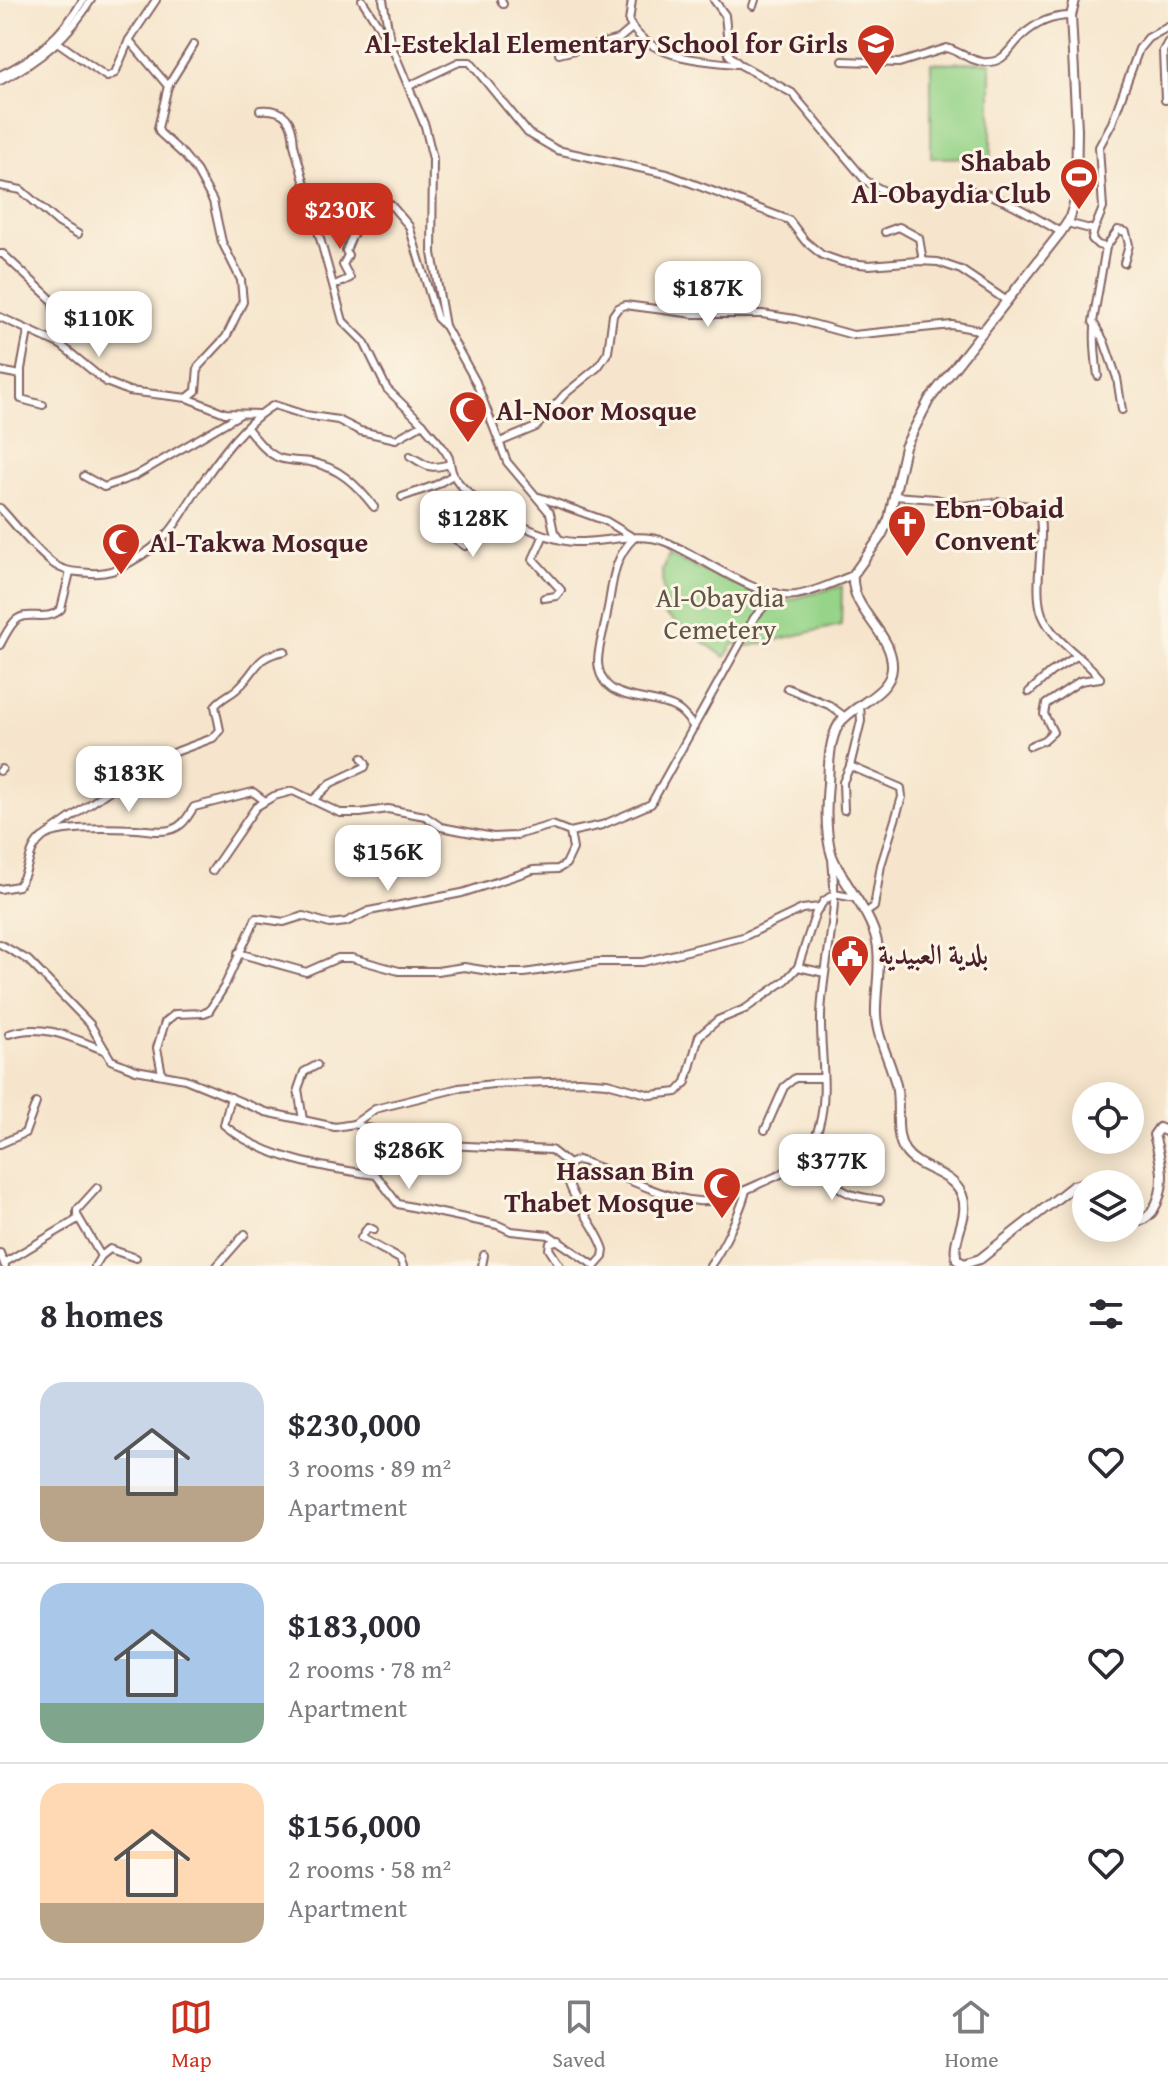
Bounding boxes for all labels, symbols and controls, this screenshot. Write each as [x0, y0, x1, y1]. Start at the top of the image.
place label: Al-Esteklal Elementary School for Girls [365, 22, 848, 63]
school or university icon: Al-Esteklal Elementary School for Girls [855, 22, 897, 77]
place label: Shabab Al-Obaydia Club [852, 140, 1051, 213]
sports icon: Shabab Al-Obaydia Club [1058, 156, 1100, 211]
pin: $230K [284, 183, 396, 251]
text: $230K [305, 189, 375, 228]
pin: $187K [652, 261, 764, 329]
text: $187K [673, 267, 743, 306]
pin: $110K [43, 291, 155, 359]
text: $110K [64, 297, 134, 336]
mosque icon: Al-Noor Mosque [447, 389, 489, 444]
place label: Al-Noor Mosque [496, 389, 697, 430]
place label: Ebn-Obaid Convent [935, 487, 1065, 560]
pin: $128K [417, 491, 529, 559]
text: $128K [438, 497, 508, 536]
church icon: Ebn-Obaid Convent [886, 503, 928, 558]
mosque icon: Al-Takwa Mosque [100, 521, 142, 576]
place label: Al-Takwa Mosque [149, 521, 368, 562]
park label: Al-Obaydia Cemetery [655, 576, 785, 649]
pin: $183K [73, 746, 185, 814]
text: $183K [94, 752, 164, 791]
pin: $156K [332, 825, 444, 893]
text: $156K [353, 831, 423, 870]
public building icon: بلدية العبيدية [829, 933, 871, 988]
place label: بلدية العبيدية [878, 933, 988, 974]
map controls [1072, 1082, 1144, 1242]
button: locate [1072, 1082, 1144, 1154]
pin: $286K [353, 1123, 465, 1191]
text: $286K [374, 1129, 444, 1168]
pin: $377K [776, 1134, 888, 1202]
text: $377K [797, 1140, 867, 1179]
place label: Hassan Bin Thabet Mosque [504, 1149, 694, 1222]
mosque icon: Hassan Bin Thabet Mosque [701, 1165, 743, 1220]
button: layers [1072, 1170, 1144, 1242]
text: 8 homes [40, 1290, 164, 1339]
icon: filters [1084, 1292, 1128, 1336]
text: $230,000 [288, 1399, 421, 1448]
icon: home [104, 1414, 200, 1510]
icon: heart [1084, 1440, 1128, 1484]
text: 3 rooms · 89 m² [288, 1448, 451, 1487]
text: Apartment [288, 1487, 407, 1526]
text: $183,000 [288, 1600, 421, 1649]
icon: home [104, 1615, 200, 1711]
icon: heart [1084, 1641, 1128, 1685]
text: 2 rooms · 78 m² [288, 1649, 451, 1688]
text: Apartment [288, 1688, 407, 1727]
text: $156,000 [288, 1800, 421, 1849]
icon: home [104, 1815, 200, 1911]
icon: heart [1084, 1841, 1128, 1885]
text: 2 rooms · 58 m² [288, 1849, 451, 1888]
text: Apartment [288, 1888, 407, 1927]
tab: Map [169, 1995, 213, 2075]
tab: Saved [552, 1995, 606, 2075]
tab: Home [944, 1995, 999, 2075]

